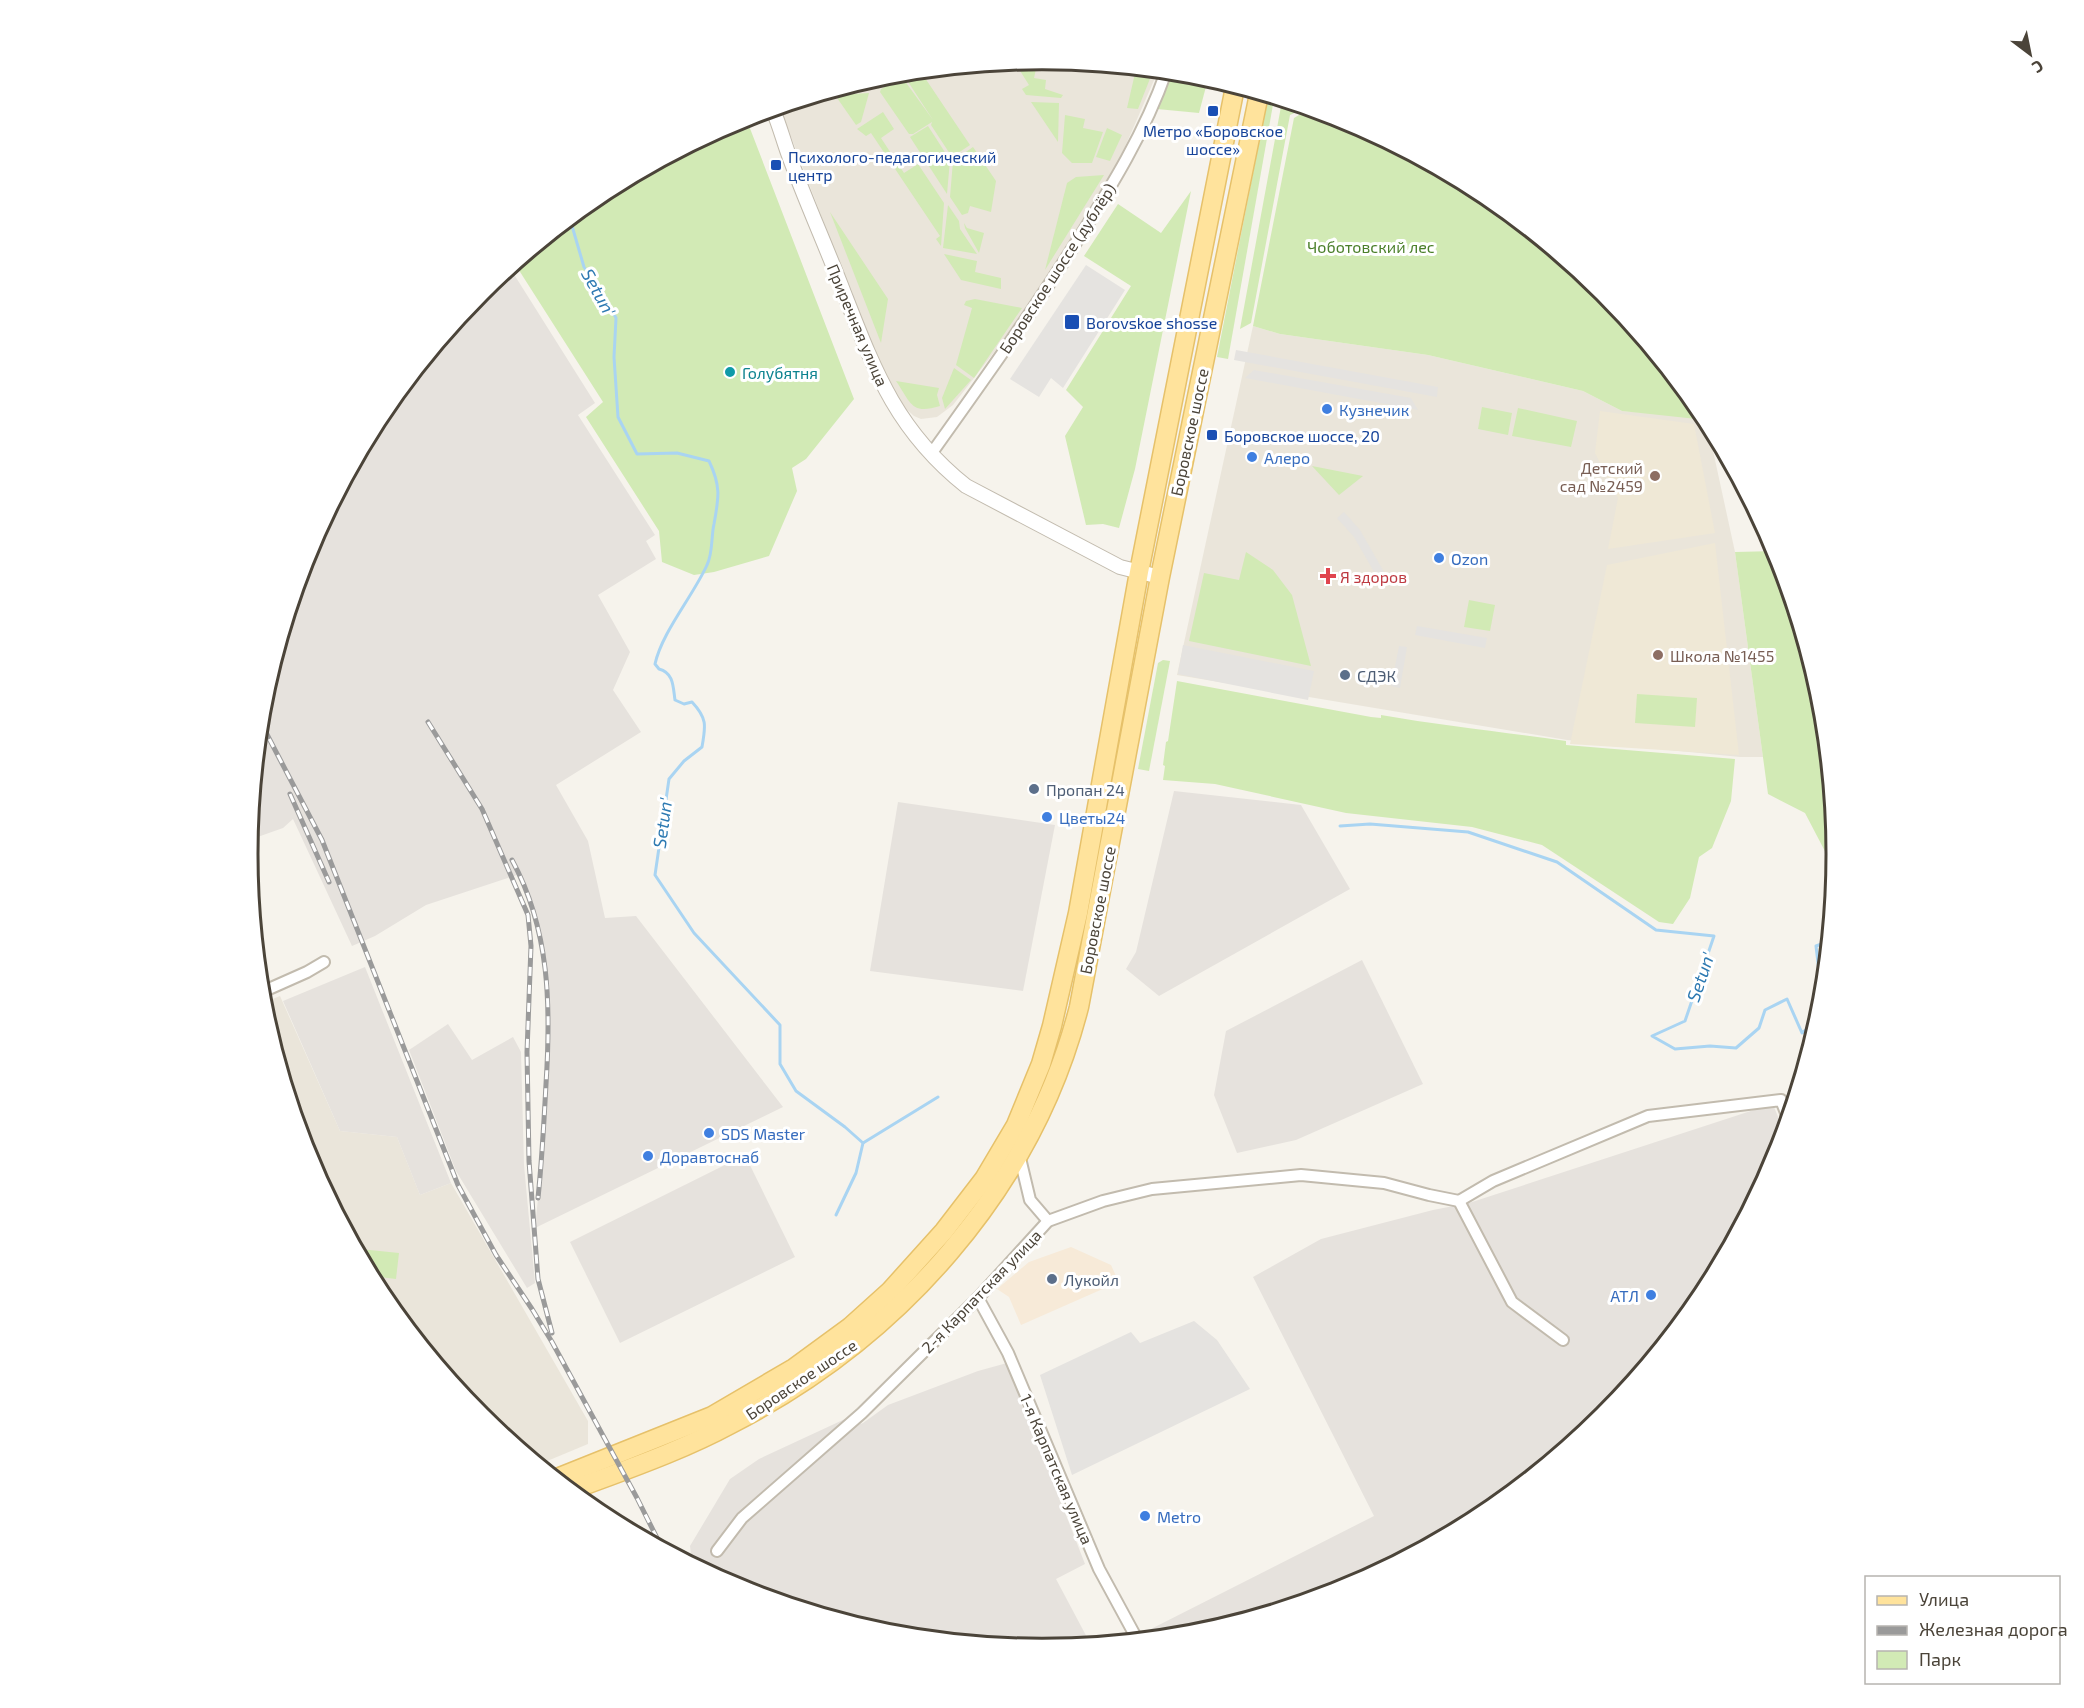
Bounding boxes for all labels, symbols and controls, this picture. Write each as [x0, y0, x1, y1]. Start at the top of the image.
north arrow [2000, 24, 2060, 84]
text: С [2029, 57, 2047, 78]
marker: Метро «Боровское шоссе» [1206, 104, 1220, 118]
place label: Метро «Боровское шоссе» [1143, 121, 1283, 158]
place label: Психолого-педагогический центр [788, 147, 996, 184]
marker: Психолого-педагогический центр [769, 158, 783, 172]
street label: Боровское шоссе (дублёр) [995, 179, 1120, 357]
park label: Чоботовский лес [1307, 237, 1435, 256]
street label: Приречная улица [823, 261, 892, 389]
water label: Setun' [577, 265, 621, 320]
marker: Borovskoe shosse [1063, 313, 1081, 331]
place label: Borovskoe shosse [1086, 313, 1217, 332]
place label: Голубятня [742, 363, 818, 383]
marker: Голубятня [723, 365, 737, 379]
street label: Боровское шоссе [1166, 366, 1212, 498]
place label: Кузнечик [1339, 400, 1410, 420]
marker: Кузнечик [1320, 402, 1334, 416]
place label: Боровское шоссе, 20 [1224, 426, 1380, 445]
marker: Боровское шоссе, 20 [1205, 428, 1219, 442]
place label: Алеро [1264, 448, 1310, 467]
marker: Алеро [1245, 450, 1259, 464]
place label: Детский сад №2459 [1560, 458, 1643, 495]
marker: Детский сад №2459 [1648, 469, 1662, 483]
place label: Ozon [1451, 549, 1488, 568]
marker: Ozon [1432, 551, 1446, 565]
place label: Я здоров [1340, 567, 1407, 586]
marker: Я здоров [1321, 569, 1335, 583]
place label: Школа №1455 [1670, 646, 1774, 665]
marker: Школа №1455 [1651, 648, 1665, 662]
place label: СДЭК [1357, 666, 1396, 685]
marker: СДЭК [1338, 668, 1352, 682]
place label: Пропан 24 [1046, 780, 1125, 799]
marker: Пропан 24 [1027, 782, 1041, 796]
water label: Setun' [648, 796, 676, 850]
place label: Цветы24 [1059, 808, 1126, 827]
marker: Цветы24 [1040, 810, 1054, 824]
street label: Боровское шоссе [1075, 844, 1119, 976]
water label: Setun' [1681, 949, 1719, 1005]
place label: SDS Master [721, 1124, 806, 1143]
marker: SDS Master [702, 1126, 716, 1140]
place label: Доравтоснаб [660, 1147, 759, 1166]
marker: Доравтоснаб [641, 1149, 655, 1163]
street label: 2-я Карпатская улица [917, 1225, 1046, 1357]
place label: Лукойл [1064, 1270, 1119, 1290]
marker: Лукойл [1045, 1272, 1059, 1286]
place label: АТЛ [1610, 1286, 1639, 1305]
marker: АТЛ [1644, 1288, 1658, 1302]
street label: Боровское шоссе [742, 1335, 860, 1423]
street label: 1-я Карпатская улица [1016, 1391, 1097, 1547]
place label: Metro [1157, 1507, 1201, 1526]
marker: Metro [1138, 1509, 1152, 1523]
legend [1865, 1576, 2060, 1684]
text: Улица [1919, 1588, 1969, 1610]
text: Железная дорога [1919, 1618, 2068, 1640]
text: Парк [1919, 1648, 1961, 1670]

